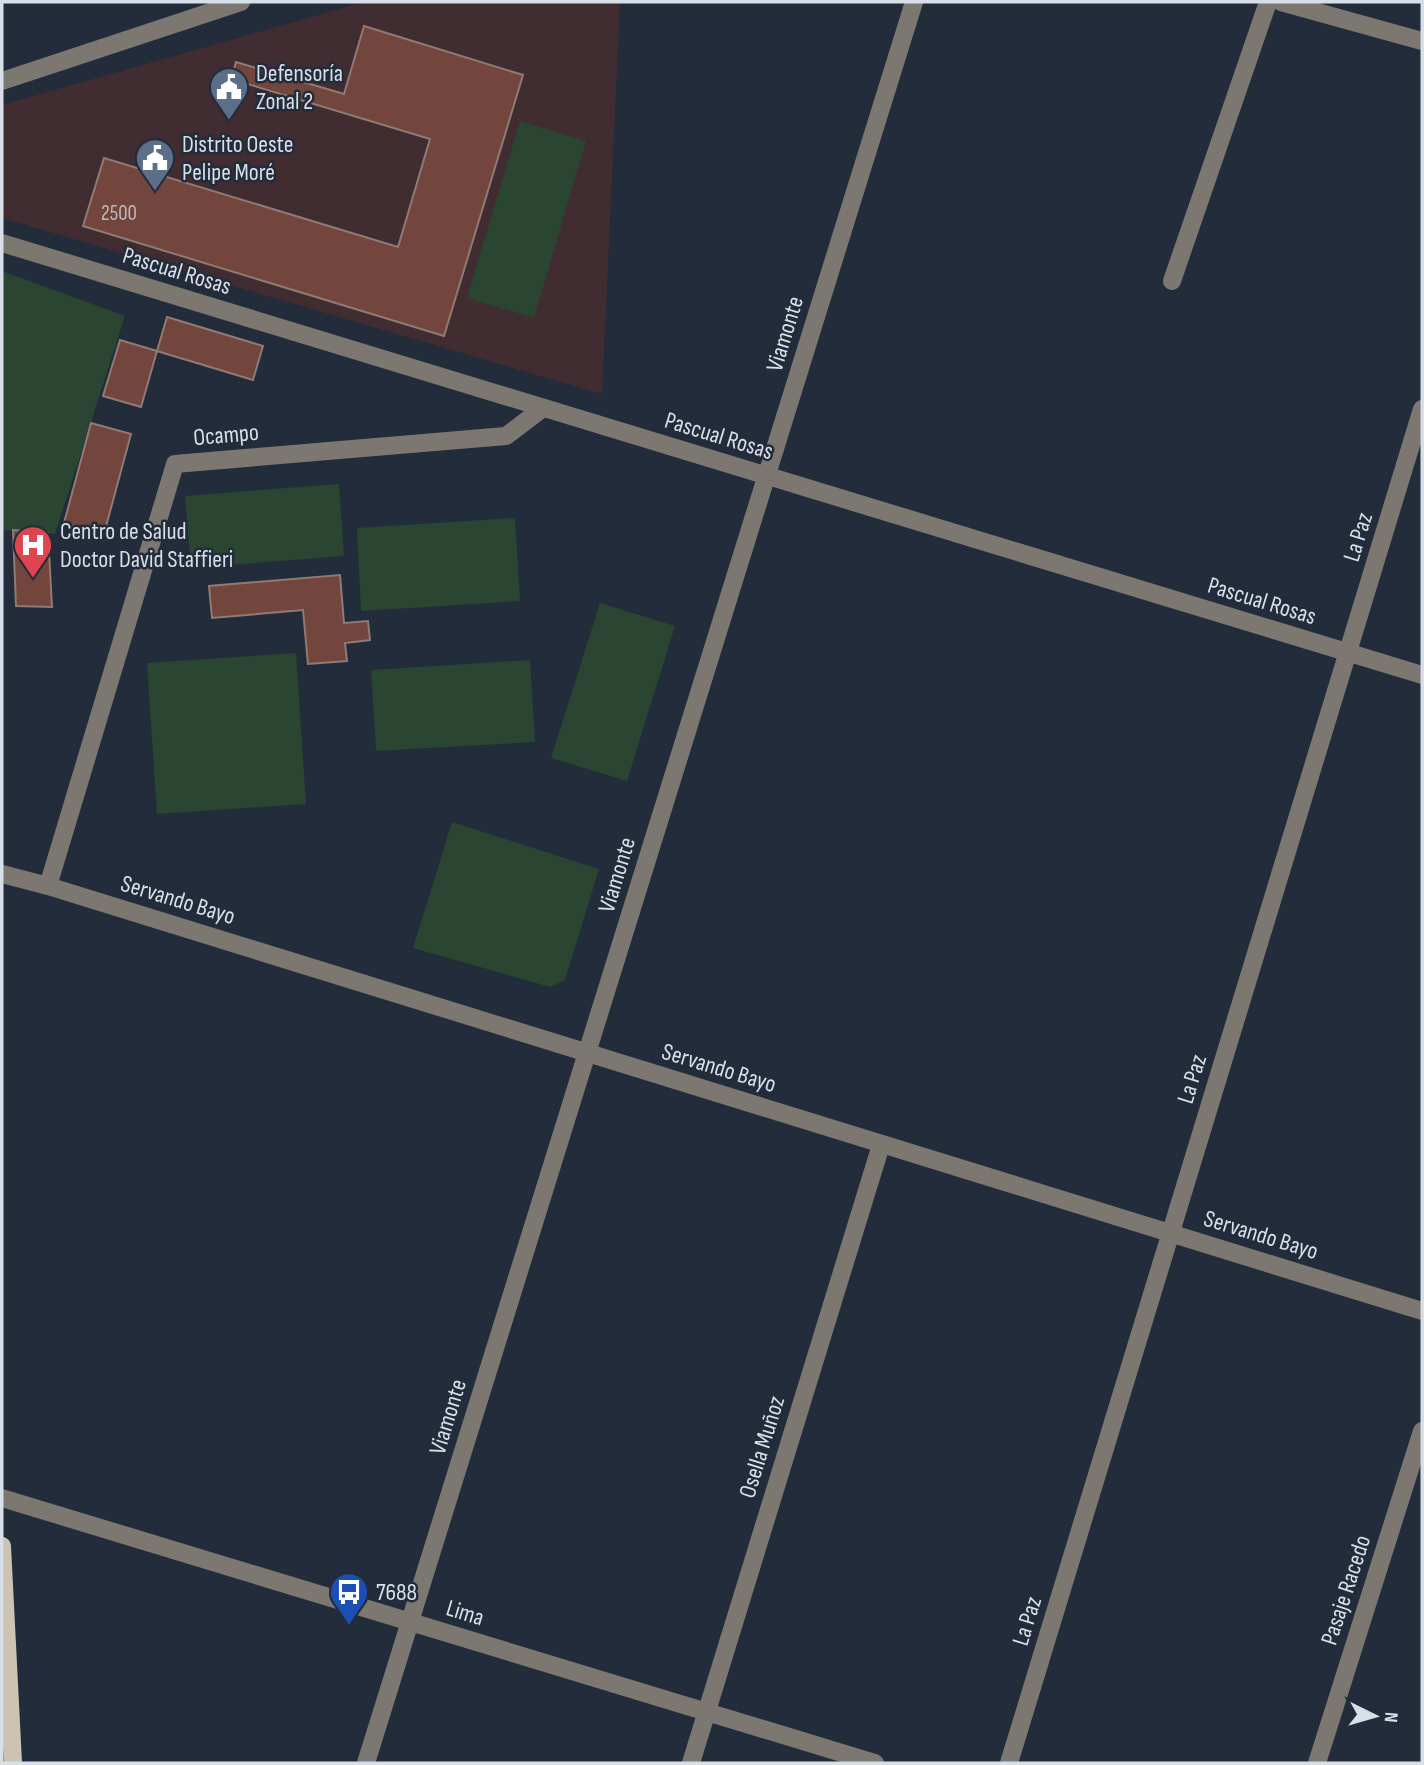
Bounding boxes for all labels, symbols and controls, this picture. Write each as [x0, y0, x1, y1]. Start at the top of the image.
place label: Defensoría Zonal 2 [256, 59, 343, 116]
public building icon: Defensoría Zonal 2 [208, 66, 250, 121]
place label: Distrito Oeste Pelipe Moré [182, 130, 293, 187]
public building icon: Distrito Oeste Pelipe Moré [134, 137, 176, 192]
house number: 2500 [101, 201, 137, 226]
street label: Pascual Rosas [119, 241, 235, 301]
street label: Viamonte [760, 293, 810, 375]
street label: Pascual Rosas [661, 406, 777, 466]
street label: Ocampo [192, 418, 260, 452]
street label: La Paz [1337, 509, 1379, 565]
place label: Centro de Salud Doctor David Staffieri [60, 517, 233, 574]
hospital icon: Centro de Salud Doctor David Staffieri [12, 524, 54, 579]
street label: Pascual Rosas [1204, 571, 1320, 631]
street label: Viamonte [592, 834, 642, 916]
street label: Servando Bayo [117, 869, 239, 931]
street label: Servando Bayo [658, 1037, 780, 1099]
street label: La Paz [1171, 1051, 1213, 1107]
street label: Servando Bayo [1200, 1204, 1322, 1266]
street label: Viamonte [423, 1376, 473, 1458]
street label: Osella Muñoz [733, 1392, 791, 1501]
street label: Pasaje Racedo [1315, 1531, 1377, 1649]
bus stop icon: 7688 [328, 1571, 370, 1626]
place label: 7688 [376, 1578, 417, 1607]
street label: La Paz [1006, 1593, 1048, 1649]
street label: Lima [443, 1594, 487, 1632]
north arrow [1340, 1681, 1410, 1751]
text: N [1379, 1711, 1402, 1723]

